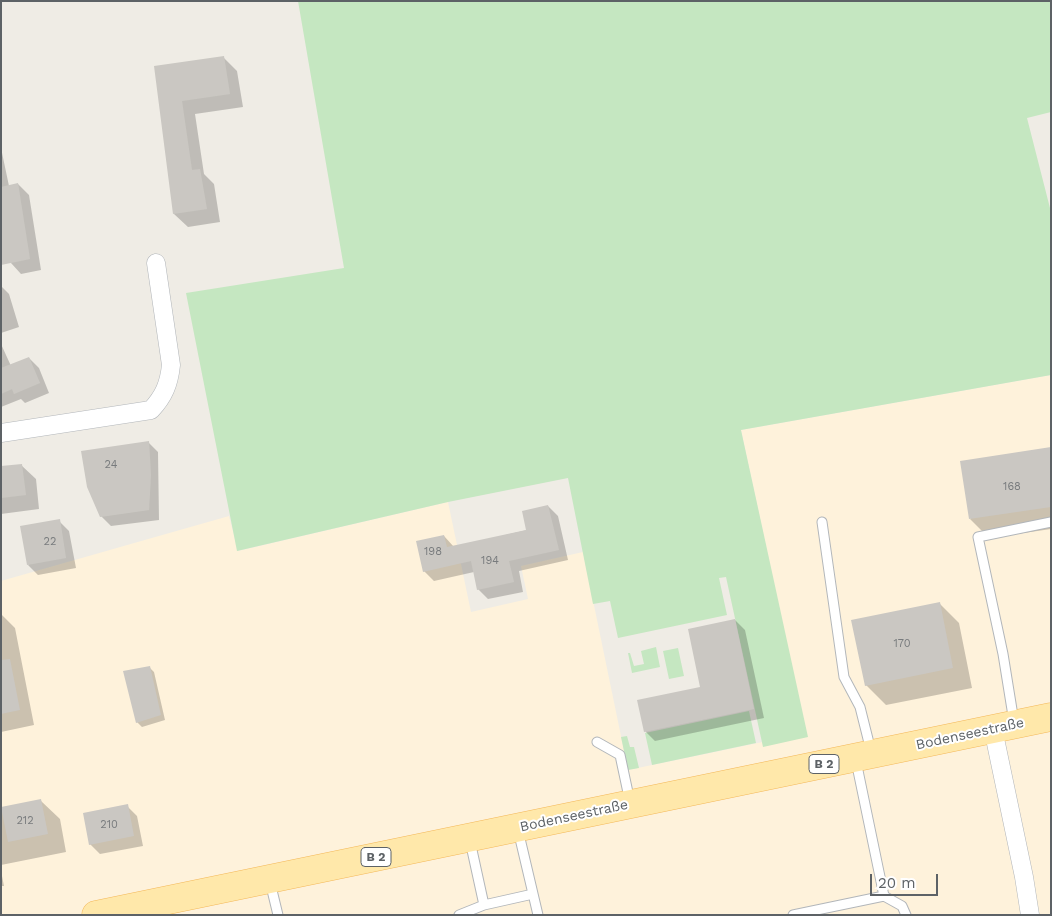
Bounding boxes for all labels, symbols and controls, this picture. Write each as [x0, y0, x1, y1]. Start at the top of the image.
house number: 24 [105, 458, 117, 472]
house number: 168 [1003, 480, 1021, 494]
house number: 22 [44, 535, 56, 549]
house number: 198 [424, 545, 442, 559]
house number: 194 [481, 554, 499, 568]
house number: 170 [893, 637, 911, 651]
street label: Bodenseestraße [914, 714, 1026, 754]
road number: B 2 [809, 754, 839, 774]
street label: Bodenseestraße [518, 796, 630, 836]
house number: 212 [16, 814, 34, 828]
house number: 210 [100, 818, 118, 832]
road number: B 2 [361, 848, 391, 866]
scale bar [872, 864, 940, 896]
text: 20 m [878, 874, 916, 892]

